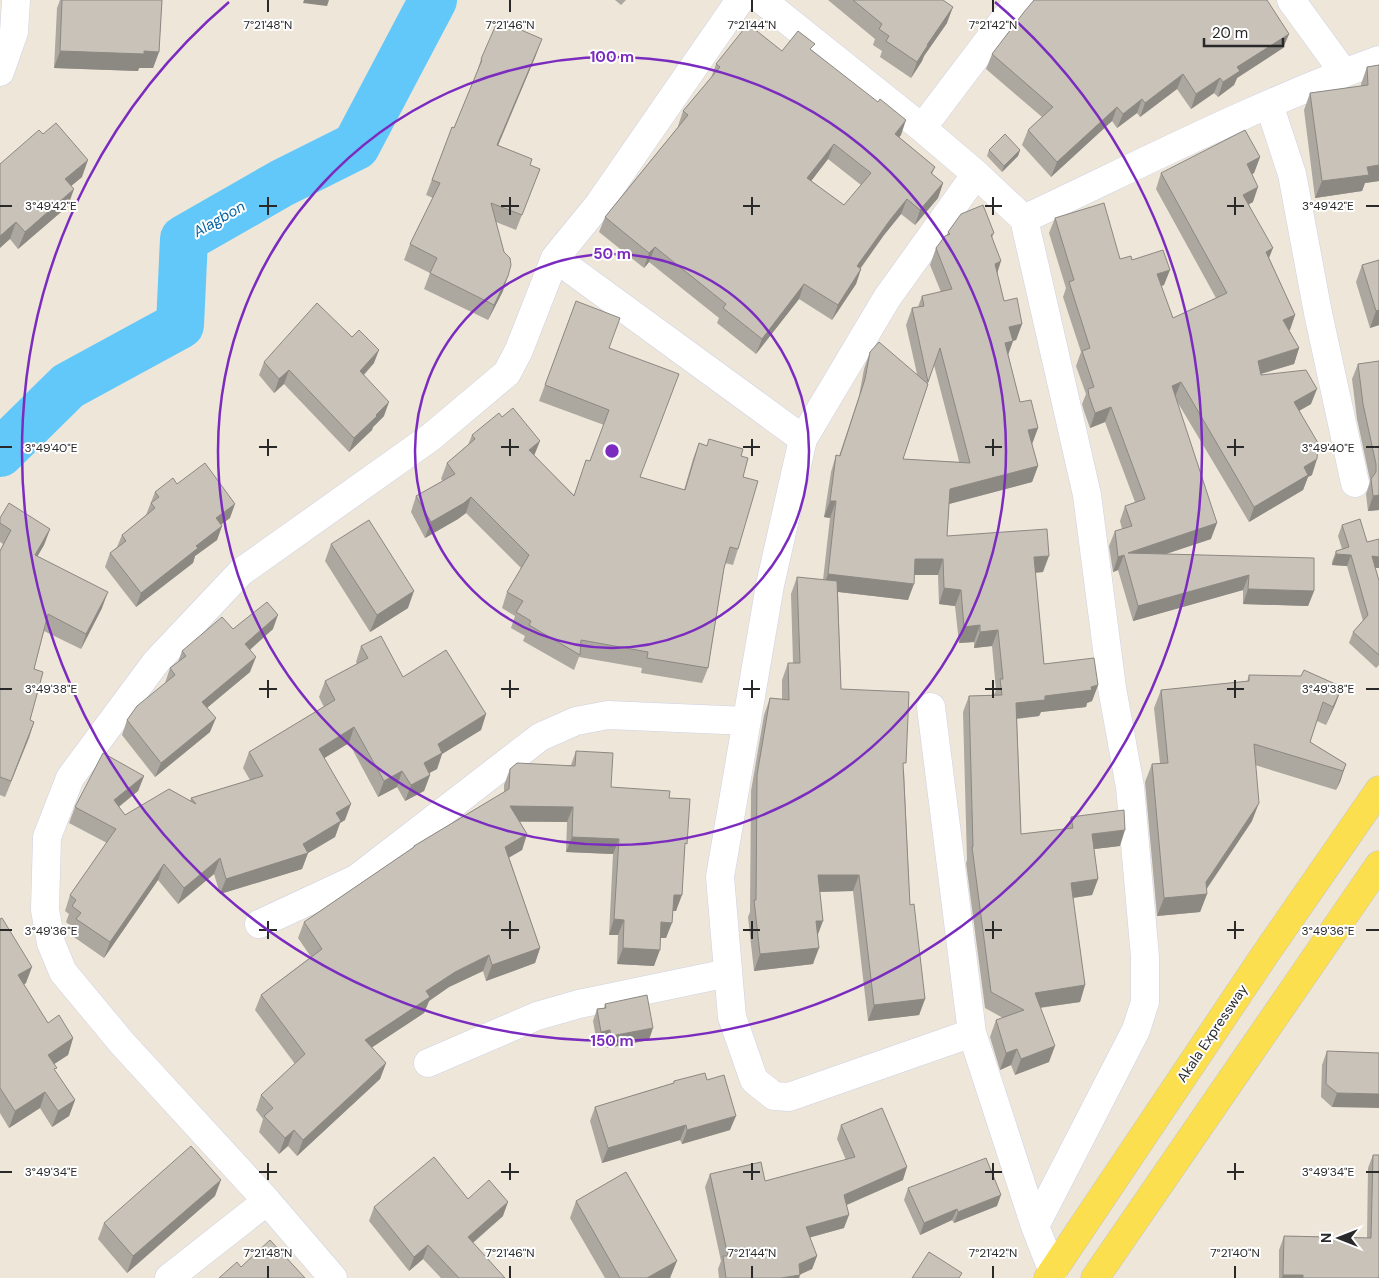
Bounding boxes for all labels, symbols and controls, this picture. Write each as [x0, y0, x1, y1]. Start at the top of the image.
scale bar [1204, 15, 1283, 47]
text: 7°21'48"N [244, 17, 292, 33]
text: 7°21'46"N [485, 17, 535, 33]
text: 7°21'44"N [728, 17, 776, 33]
text: 7°21'42"N [969, 17, 1017, 33]
text: 20 m [1212, 23, 1248, 43]
text: 100 m [590, 47, 634, 67]
water label: Alagbon [189, 196, 249, 242]
text: 3°49'42"E [25, 198, 77, 214]
text: 3°49'42"E [1302, 198, 1354, 214]
text: 50 m [593, 244, 631, 264]
text: 3°49'40"E [24, 440, 78, 456]
text: 3°49'40"E [1301, 440, 1355, 456]
centre of rings [603, 442, 621, 460]
text: 3°49'38"E [25, 681, 78, 697]
text: 3°49'38"E [1302, 681, 1355, 697]
text: 3°49'36"E [25, 923, 78, 939]
text: 3°49'36"E [1302, 923, 1355, 939]
street label: Akala Expressway [1173, 980, 1252, 1085]
text: 150 m [591, 1031, 634, 1051]
text: 3°49'34"E [25, 1164, 78, 1180]
text: 3°49'34"E [1302, 1164, 1355, 1180]
north arrow [1314, 1213, 1364, 1263]
text: N [1317, 1233, 1335, 1243]
text: 7°21'48"N [244, 1245, 292, 1261]
text: 7°21'46"N [485, 1245, 535, 1261]
text: 7°21'44"N [728, 1245, 776, 1261]
text: 7°21'42"N [969, 1245, 1017, 1261]
text: 7°21'40"N [1210, 1245, 1260, 1261]

